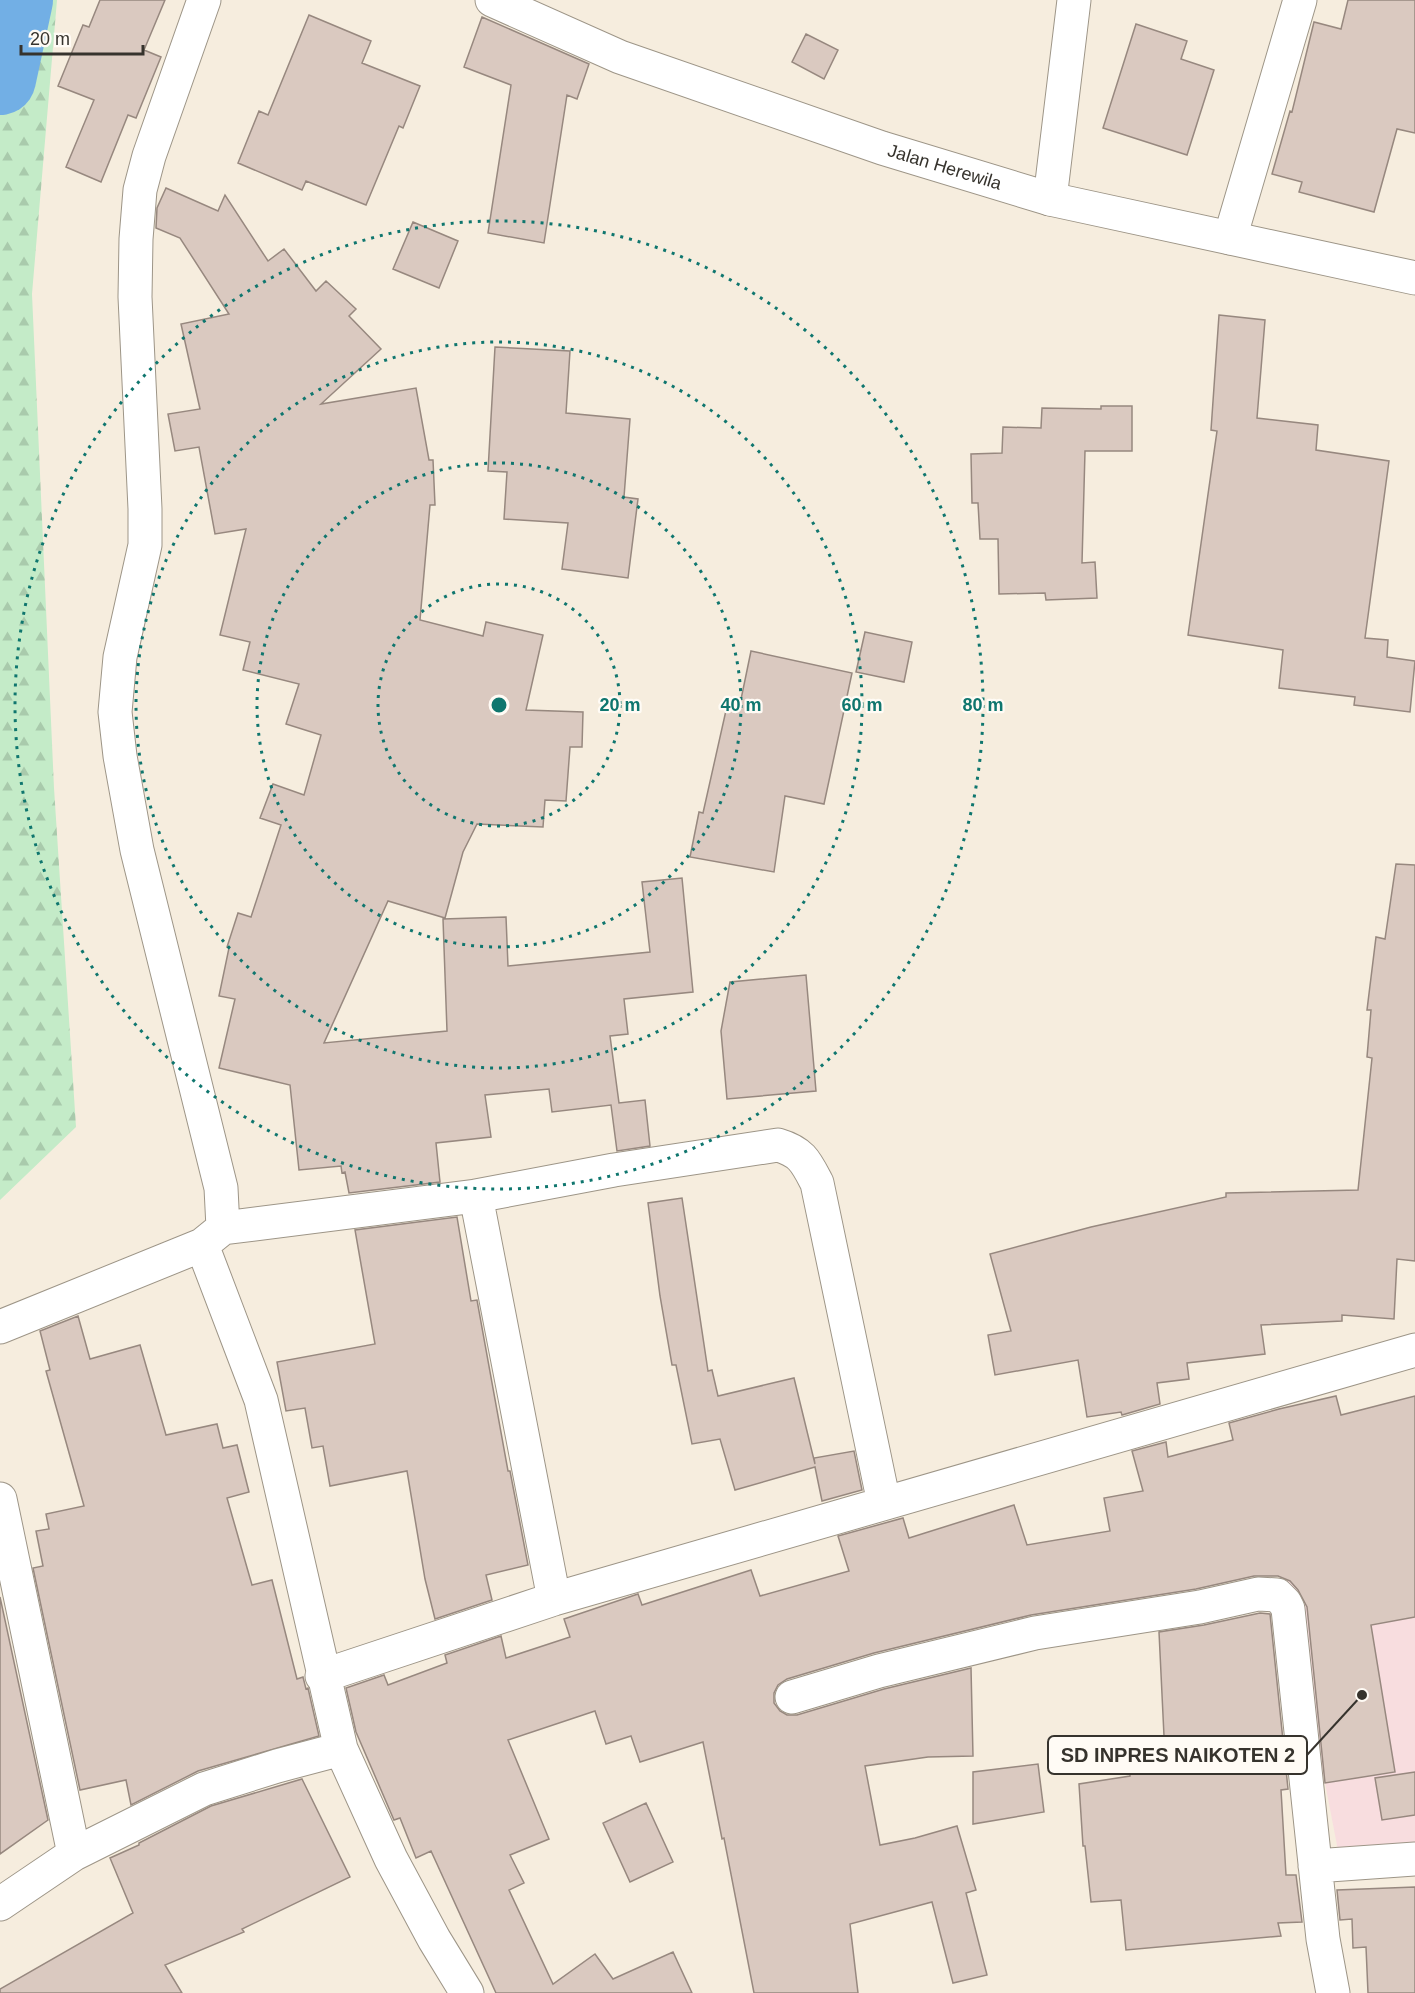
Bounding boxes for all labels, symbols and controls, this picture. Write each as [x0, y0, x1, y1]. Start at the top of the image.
scale bar [21, 18, 142, 56]
text: 20 m [30, 29, 70, 49]
street label: Jalan Herewila [885, 140, 1005, 194]
centre of rings [489, 695, 509, 715]
text: 20 m [599, 695, 641, 715]
text: 40 m [720, 695, 762, 715]
text: 60 m [841, 695, 883, 715]
text: 80 m [962, 695, 1004, 715]
callout: SD INPRES NAIKOTEN 2 [1048, 1736, 1307, 1774]
text: SD INPRES NAIKOTEN 2 [1061, 1744, 1295, 1766]

